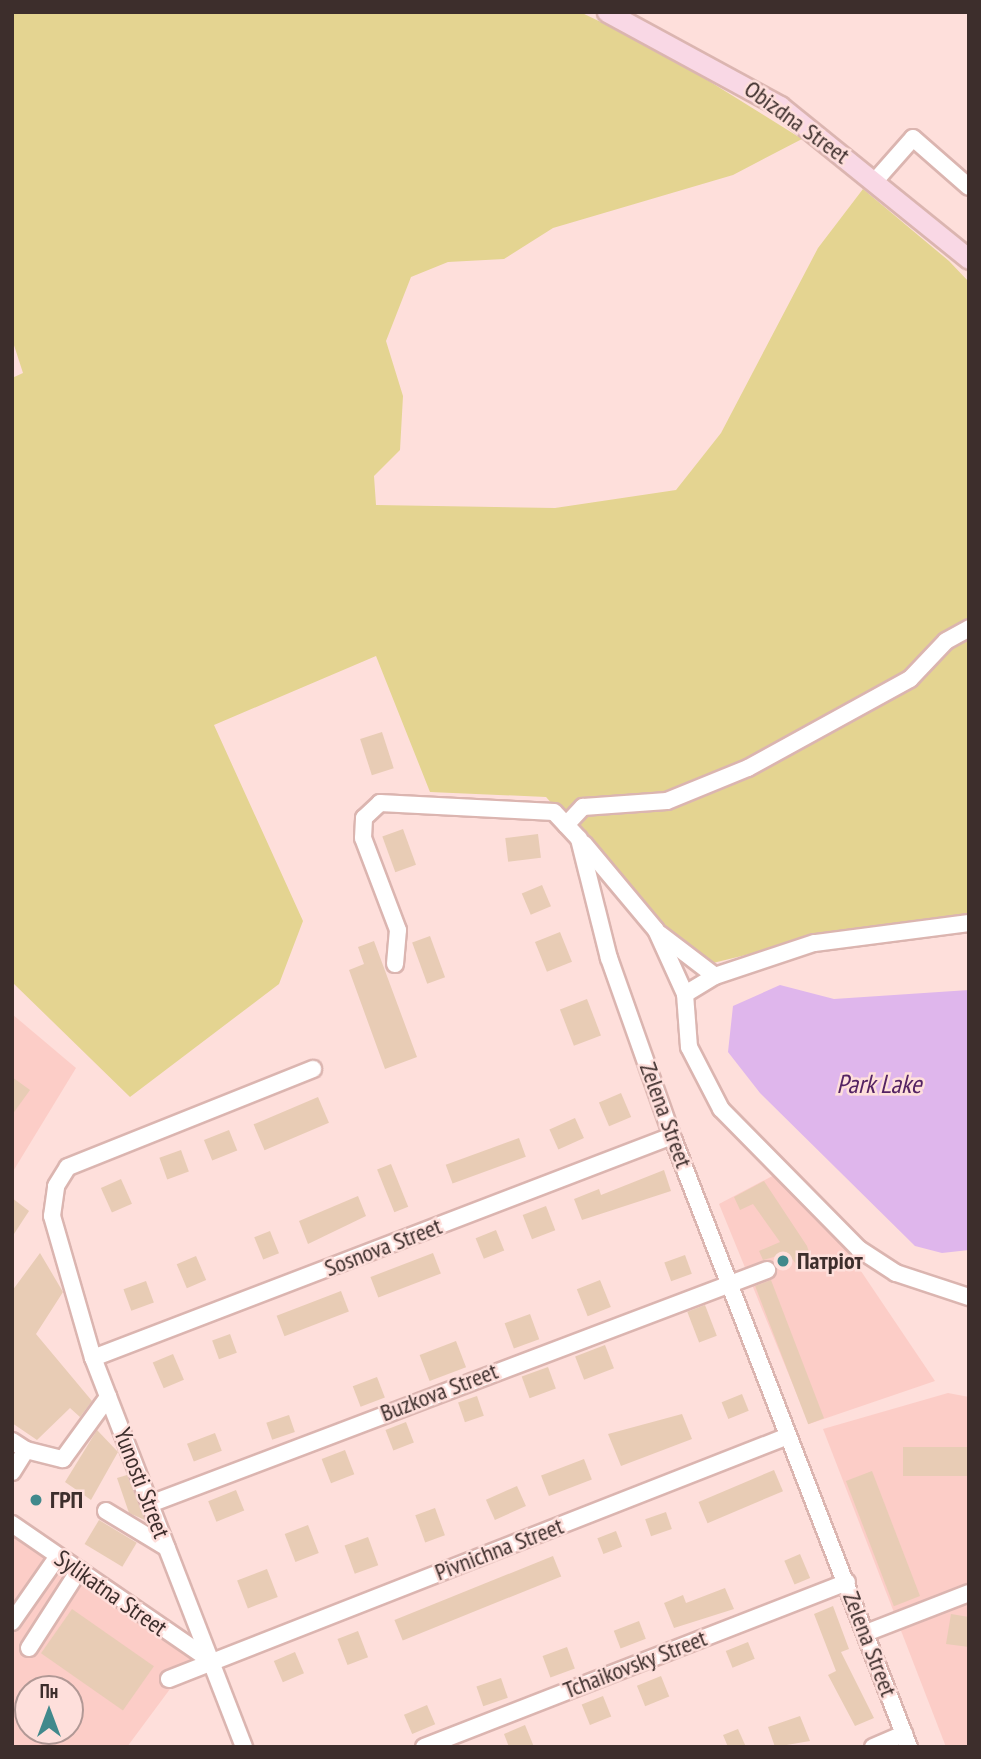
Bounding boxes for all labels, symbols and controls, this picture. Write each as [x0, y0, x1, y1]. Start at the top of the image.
street label: Obizdna Street [739, 74, 855, 170]
street label: Zelena Street [634, 1058, 698, 1172]
water label: Park Lake [836, 1068, 922, 1100]
street label: Sosnova Street [320, 1211, 446, 1283]
place label: Патріот [797, 1247, 863, 1275]
marker: Патріот [775, 1253, 791, 1269]
street label: Buzkova Street [376, 1356, 502, 1428]
street label: Yunosti Street [108, 1424, 176, 1542]
place label: ГРП [50, 1486, 83, 1514]
marker: ГРП [28, 1492, 44, 1508]
street label: Pivnichna Street [431, 1511, 567, 1587]
street label: Sylikatna Street [49, 1544, 173, 1642]
street label: Zelena Street [837, 1588, 903, 1700]
street label: Tchaikovsky Street [559, 1623, 711, 1705]
north arrow [14, 1675, 84, 1745]
text: Пн [40, 1679, 58, 1703]

